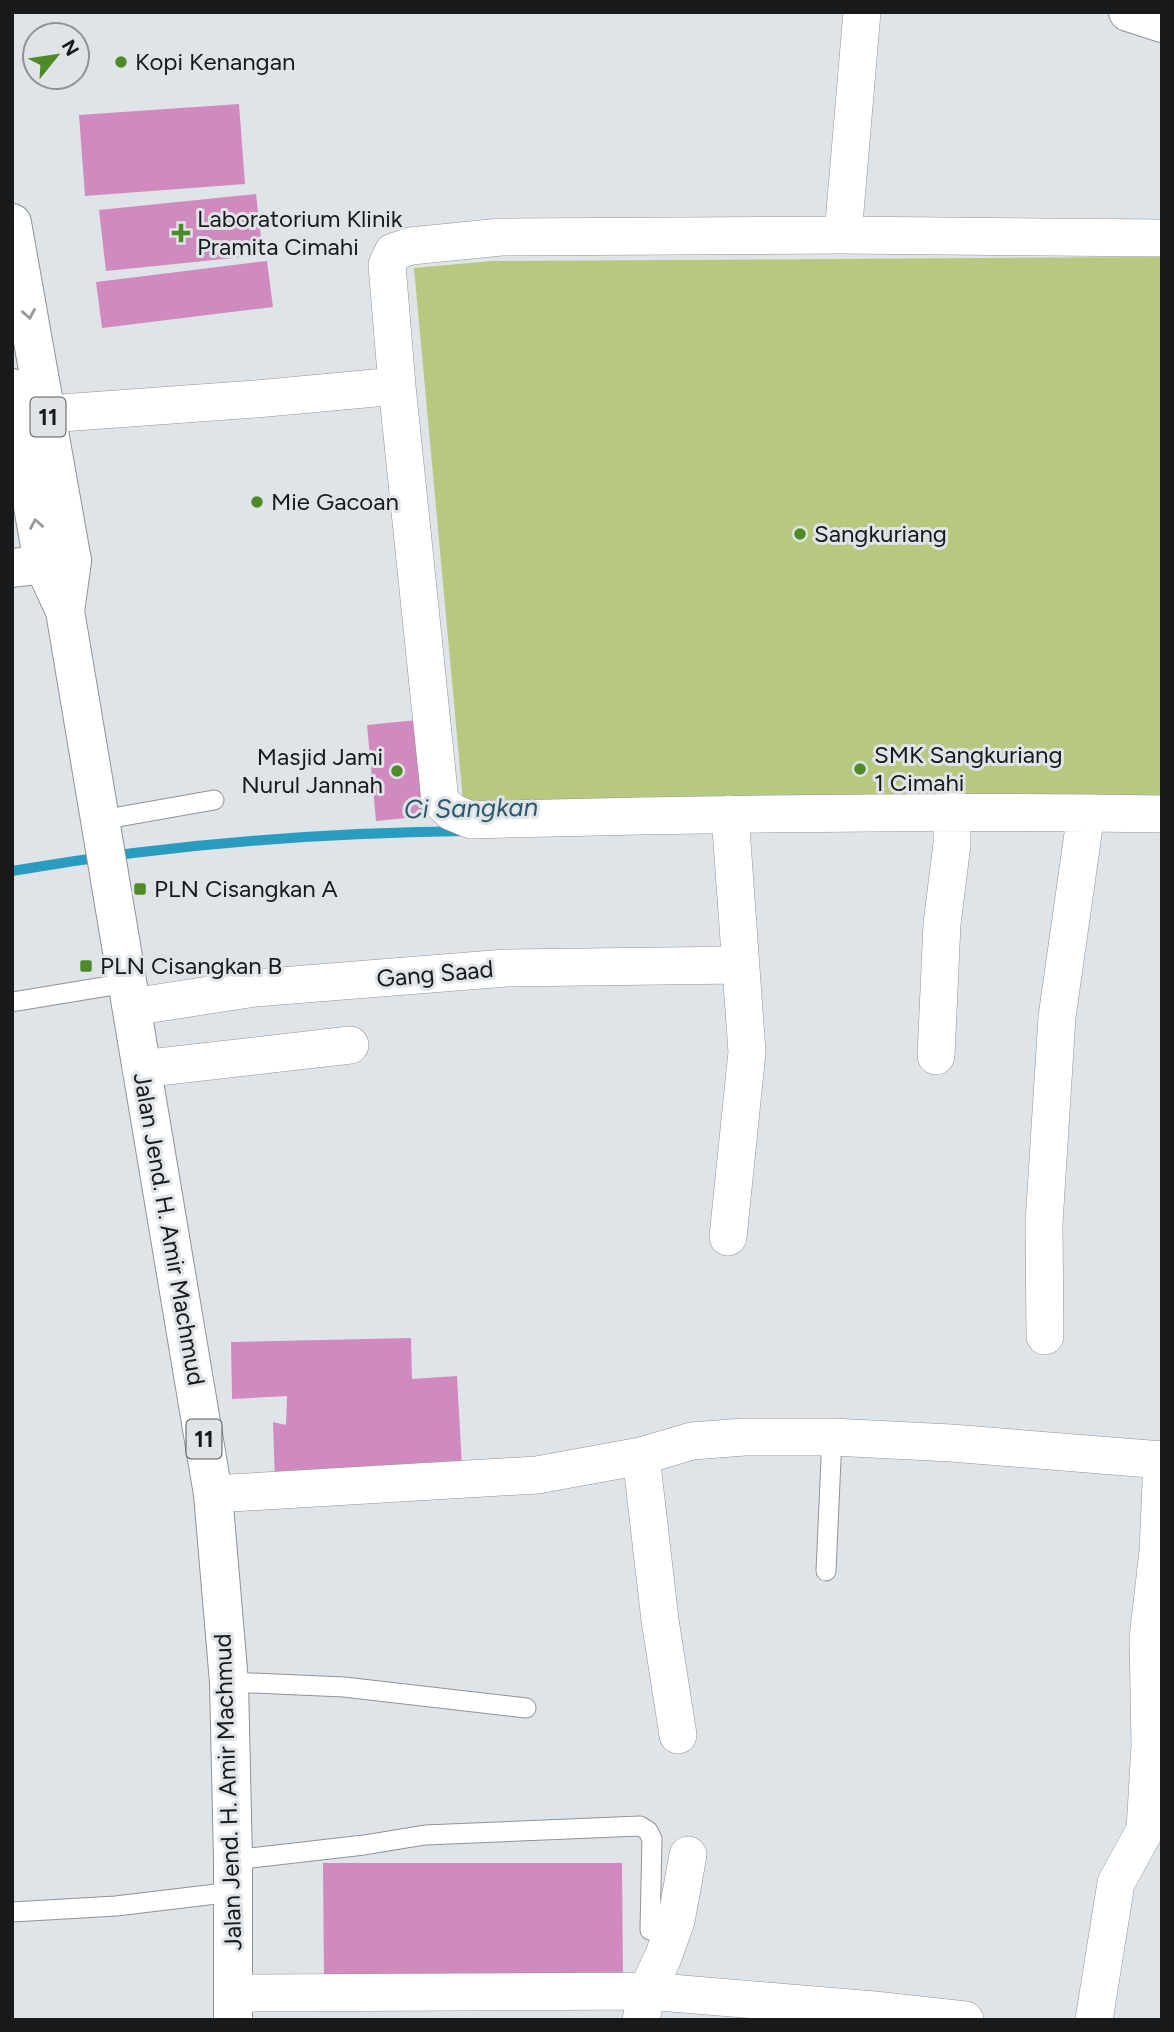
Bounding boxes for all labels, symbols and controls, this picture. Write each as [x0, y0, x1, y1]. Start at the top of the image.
north arrow [21, 21, 91, 91]
text: N [57, 36, 84, 60]
place label: Kopi Kenangan [135, 47, 295, 76]
marker: Kopi Kenangan [113, 54, 129, 70]
place label: Laboratorium Klinik Pramita Cimahi [197, 204, 403, 261]
marker: Laboratorium Klinik Pramita Cimahi [171, 223, 191, 243]
one-way arrow [21, 308, 36, 320]
road number: 11 [30, 398, 66, 436]
place label: Mie Gacoan [271, 487, 399, 516]
marker: Mie Gacoan [249, 494, 265, 510]
one-way arrow [29, 518, 44, 530]
place label: Sangkuriang [814, 519, 947, 548]
marker: Sangkuriang [792, 526, 808, 542]
place label: SMK Sangkuriang 1 Cimahi [874, 740, 1063, 797]
place label: Masjid Jami Nurul Jannah [241, 742, 383, 799]
marker: SMK Sangkuriang 1 Cimahi [852, 761, 868, 777]
marker: Masjid Jami Nurul Jannah [389, 763, 405, 779]
water label: Ci Sangkan [404, 791, 538, 825]
place label: PLN Cisangkan A [154, 874, 339, 903]
marker: PLN Cisangkan A [132, 881, 148, 897]
place label: PLN Cisangkan B [100, 951, 282, 980]
street label: Gang Saad [375, 954, 495, 993]
marker: PLN Cisangkan B [78, 958, 94, 974]
street label: Jalan Jend. H. Amir Machmud [128, 1070, 211, 1388]
road number: 11 [186, 1420, 222, 1458]
street label: Jalan Jend. H. Amir Machmud [207, 1633, 248, 1951]

